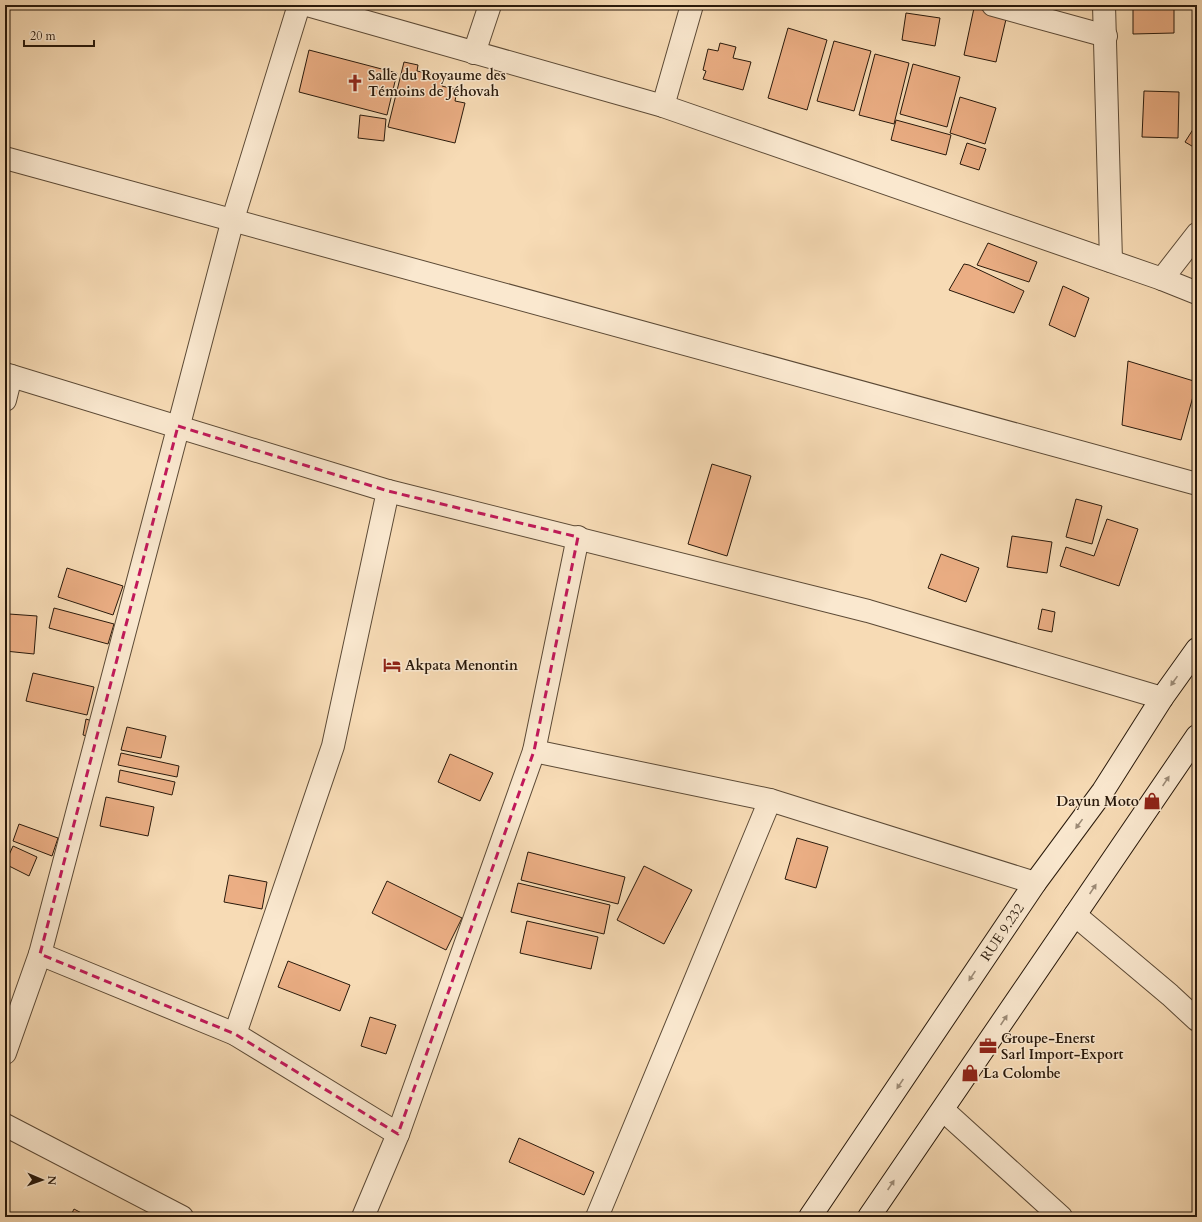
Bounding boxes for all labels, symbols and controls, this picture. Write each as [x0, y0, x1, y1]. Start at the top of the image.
scale bar [24, 22, 94, 48]
text: 20 m [30, 28, 57, 44]
place label: Salle du Royaume des Témoins de Jéhovah [368, 66, 506, 101]
church icon: Salle du Royaume des Témoins de Jéhovah [345, 73, 365, 93]
hotel icon: Akpata Menontin [382, 655, 402, 675]
place label: Akpata Menontin [405, 656, 518, 675]
one-way arrow [1170, 676, 1178, 686]
one-way arrow [1162, 776, 1170, 786]
shop icon: Dayun Moto [1142, 791, 1162, 811]
place label: Dayun Moto [1056, 792, 1139, 811]
one-way arrow [1075, 818, 1083, 829]
one-way arrow [1089, 883, 1096, 894]
street label: RUE 9.232 [976, 900, 1029, 965]
one-way arrow [968, 971, 976, 981]
one-way arrow [1000, 1015, 1008, 1025]
place label: Groupe-Enerst Sarl Import-Export [1001, 1029, 1124, 1064]
office icon: Groupe-Enerst Sarl Import-Export [978, 1036, 998, 1056]
shop icon: La Colombe [960, 1063, 980, 1083]
place label: La Colombe [983, 1064, 1061, 1083]
one-way arrow [896, 1079, 904, 1089]
north arrow [22, 1160, 62, 1200]
text: N [44, 1175, 59, 1186]
one-way arrow [887, 1180, 895, 1190]

